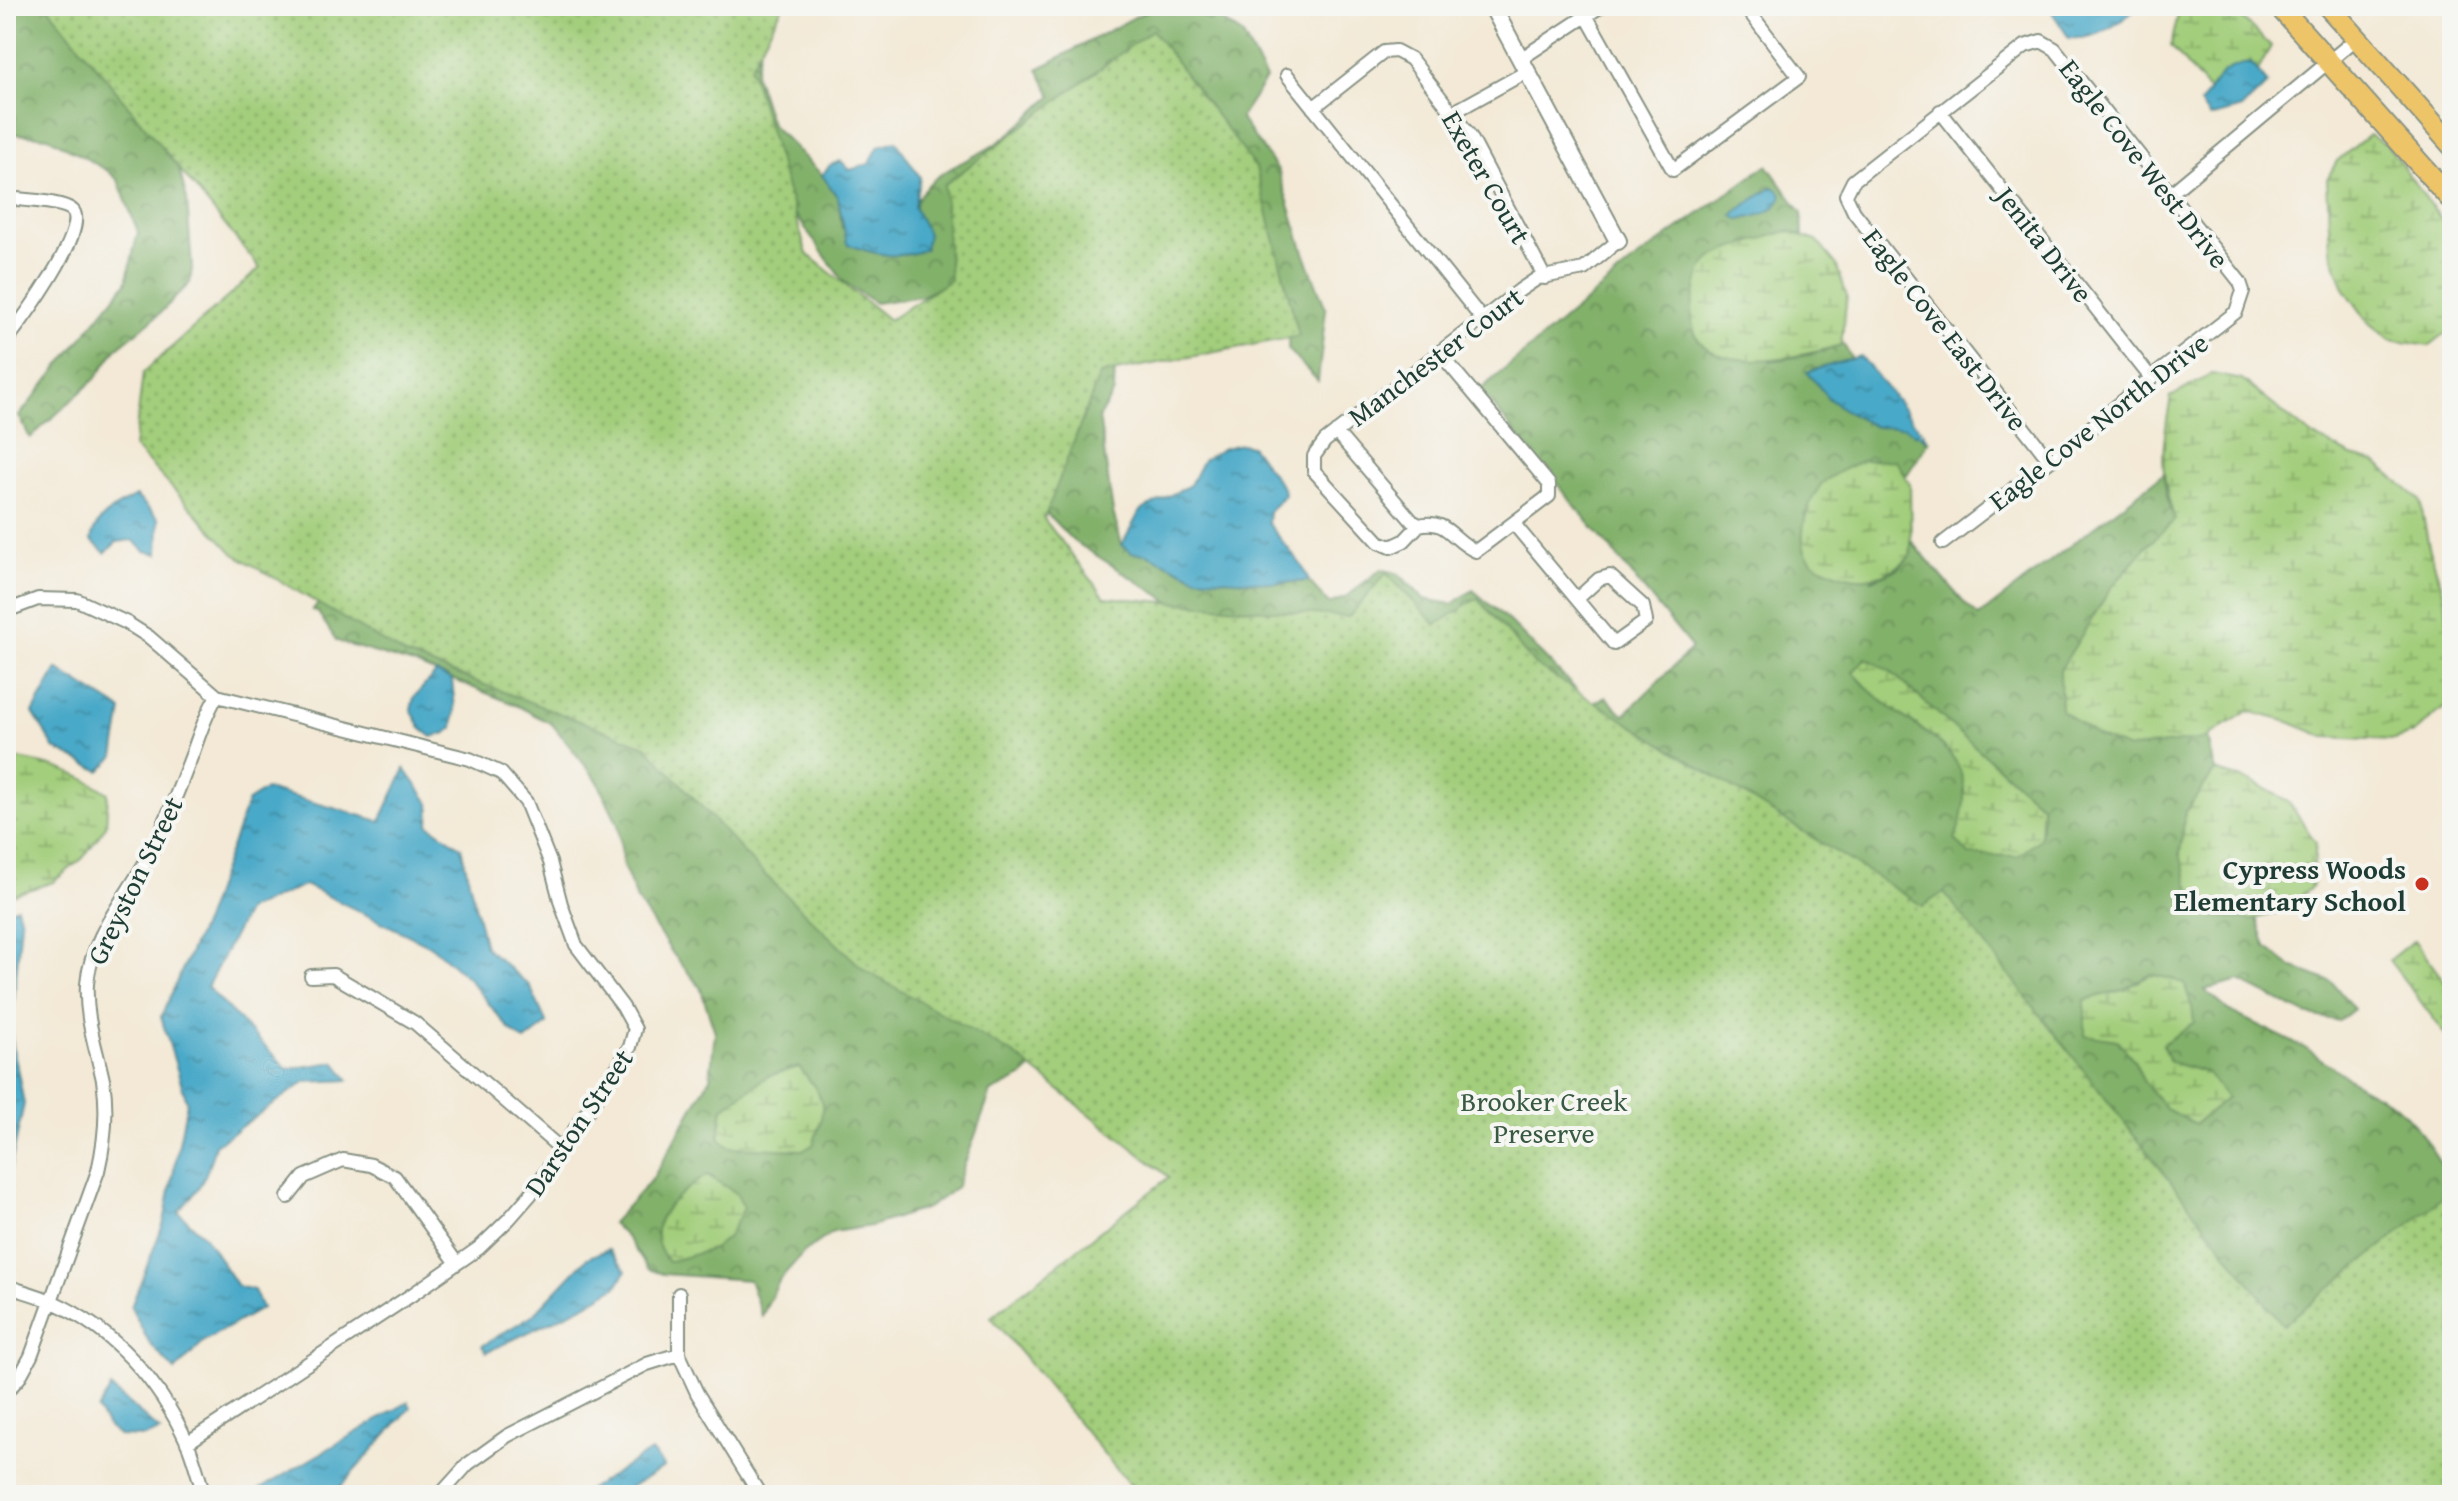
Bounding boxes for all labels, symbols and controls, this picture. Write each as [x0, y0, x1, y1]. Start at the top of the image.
street label: Eagle Cove West Drive [2050, 50, 2240, 276]
street label: Exeter Court [1432, 103, 1542, 251]
street label: Jenita Drive [1985, 175, 2104, 311]
street label: Eagle Cove East Drive [1854, 219, 2038, 439]
street label: Manchester Court [1339, 276, 1532, 436]
street label: Eagle Cove North Drive [1979, 322, 2217, 520]
street label: Greyston Street [76, 789, 193, 971]
place label: Cypress Woods Elementary School [2174, 848, 2406, 921]
marker: Cypress Woods Elementary School [2413, 875, 2431, 893]
street label: Darston Street [514, 1040, 643, 1204]
park label: Brooker Creek Preserve [1461, 1080, 1628, 1153]

